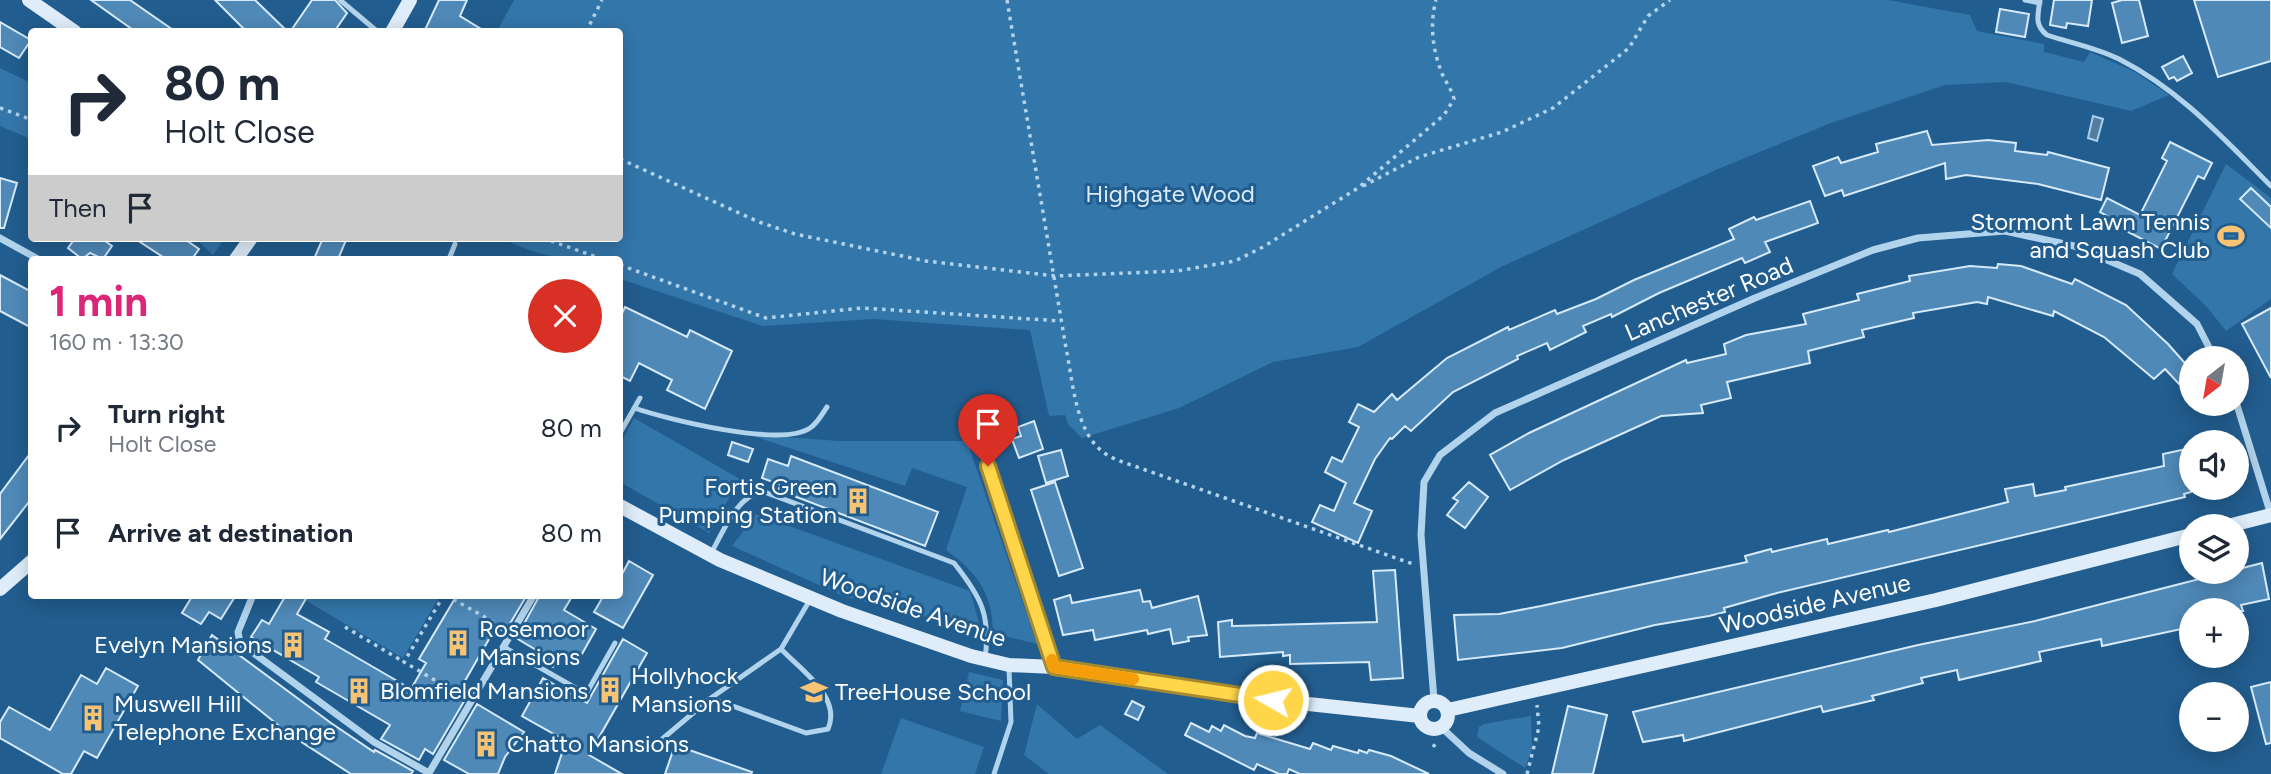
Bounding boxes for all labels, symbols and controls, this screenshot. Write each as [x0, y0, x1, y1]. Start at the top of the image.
text: 80 m [164, 53, 280, 112]
icon: right [49, 56, 140, 147]
text: Holt Close [164, 113, 315, 151]
park label: Highgate Wood [1085, 179, 1255, 208]
icon: arrive [121, 189, 159, 227]
text: Then [49, 192, 107, 224]
place label: Stormont Lawn Tennis and Squash Club [1970, 207, 2210, 264]
sports icon: Stormont Lawn Tennis and Squash Club [2216, 221, 2246, 251]
street label: Lanchester Road [1620, 250, 1797, 347]
text: 1 min [49, 276, 148, 327]
button: close [528, 279, 602, 353]
text: 160 m · 13:30 [49, 328, 184, 356]
north arrow [2179, 346, 2249, 416]
map controls [2179, 346, 2249, 752]
pin [958, 394, 1018, 466]
text: Turn right [108, 398, 225, 430]
icon: arrive [969, 405, 1007, 443]
icon: right [49, 409, 87, 447]
text: 80 m [541, 412, 602, 444]
text: Holt Close [108, 430, 216, 458]
button: sound [2179, 430, 2249, 500]
place label: Fortis Green Pumping Station [658, 472, 837, 529]
building icon: Fortis Green Pumping Station [843, 486, 873, 516]
icon: arrive [49, 514, 87, 552]
button: layers [2179, 514, 2249, 584]
text: Arrive at destination [108, 517, 353, 549]
text: 80 m [541, 517, 602, 549]
street label: Woodside Avenue [816, 562, 1010, 653]
street label: Woodside Avenue [1717, 567, 1913, 640]
button: + [2179, 598, 2249, 668]
place label: Rosemoor Mansions [479, 614, 589, 671]
building icon: Rosemoor Mansions [443, 628, 473, 658]
place label: Evelyn Mansions [94, 630, 272, 659]
building icon: Evelyn Mansions [278, 630, 308, 660]
place label: Hollyhock Mansions [631, 661, 738, 718]
position arrow [1236, 663, 1310, 737]
building icon: Hollyhock Mansions [595, 675, 625, 705]
building icon: Blomfield Mansions [344, 676, 374, 706]
place label: Blomfield Mansions [380, 676, 588, 705]
school or university icon: TreeHouse School [799, 677, 829, 707]
place label: TreeHouse School [835, 677, 1031, 706]
button: − [2179, 682, 2249, 752]
place label: Muswell Hill Telephone Exchange [114, 689, 336, 746]
building icon: Muswell Hill Telephone Exchange [78, 703, 108, 733]
building icon: Chatto Mansions [471, 729, 501, 759]
place label: Chatto Mansions [507, 729, 689, 758]

